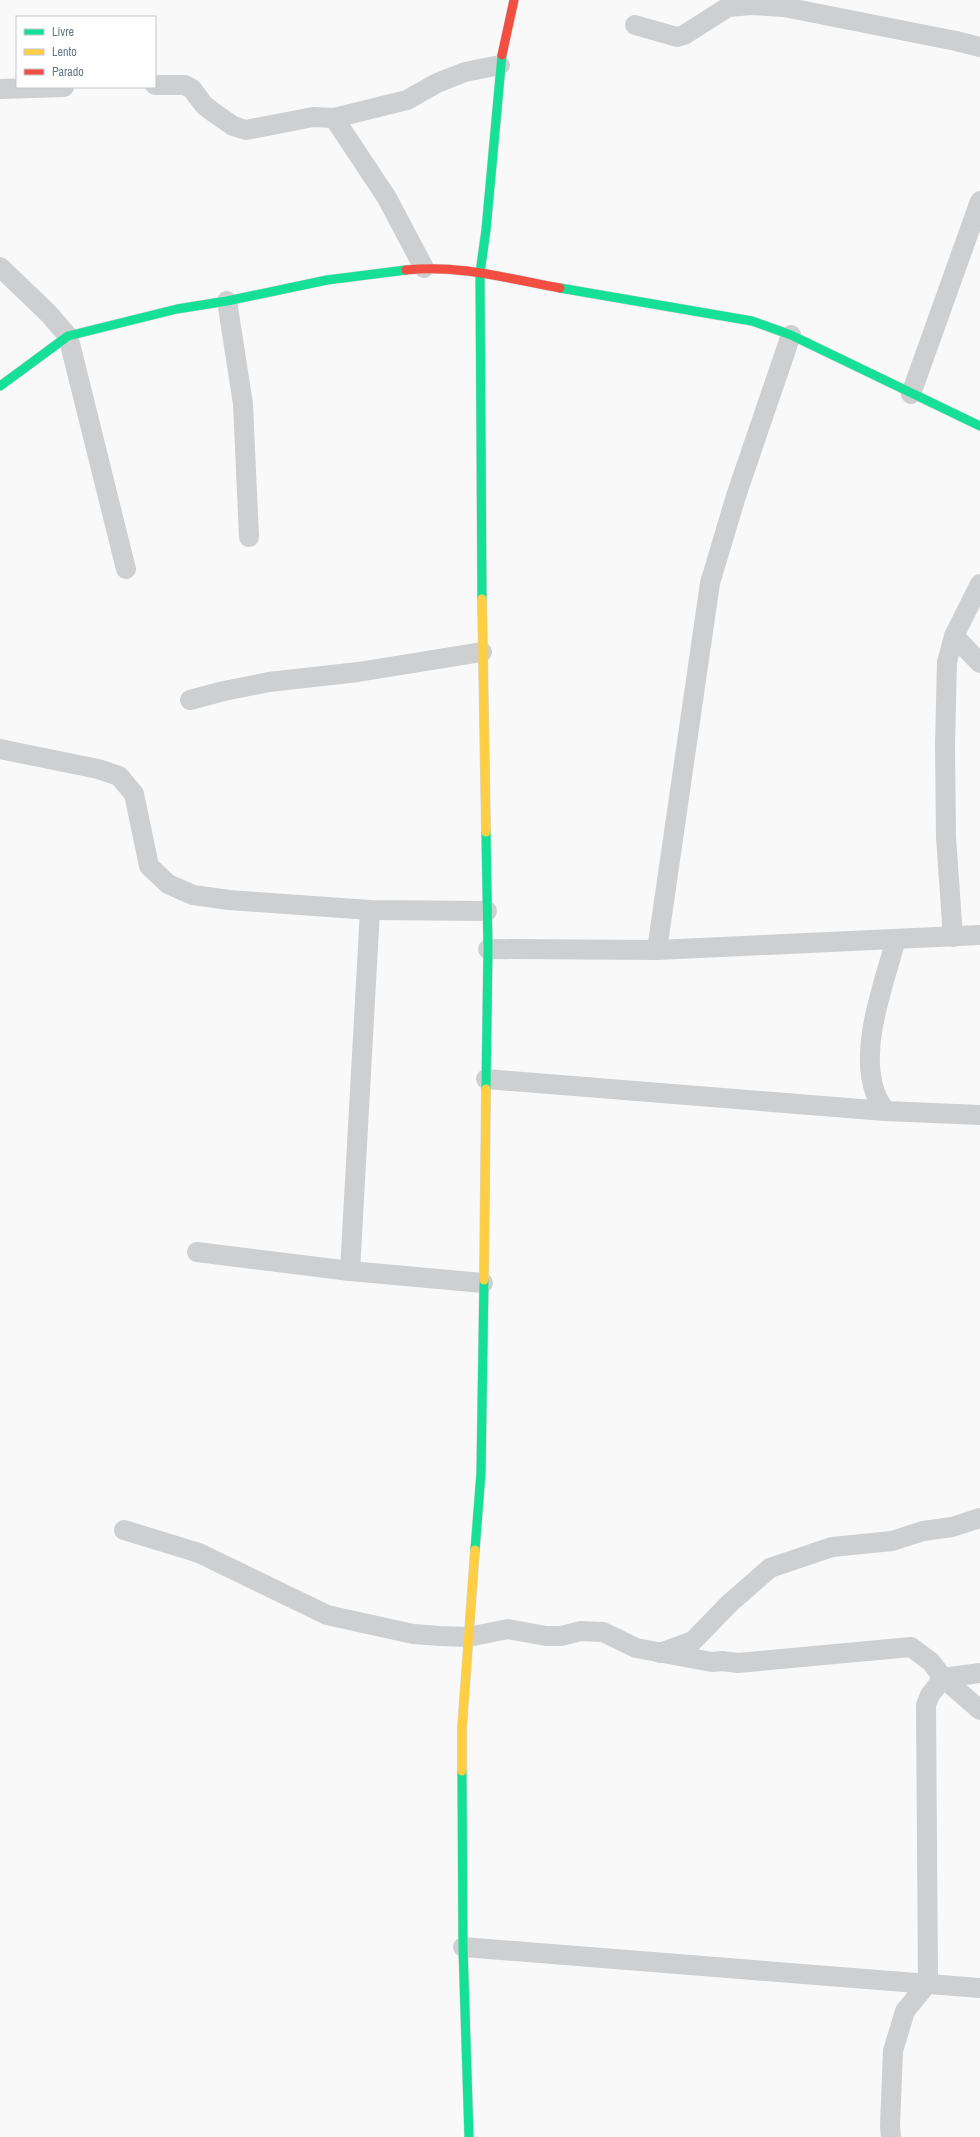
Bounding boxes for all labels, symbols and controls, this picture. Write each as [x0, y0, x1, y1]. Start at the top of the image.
legend [16, 16, 156, 88]
text: Livre [52, 24, 74, 40]
text: Lento [52, 44, 77, 60]
text: Parado [52, 64, 84, 80]

